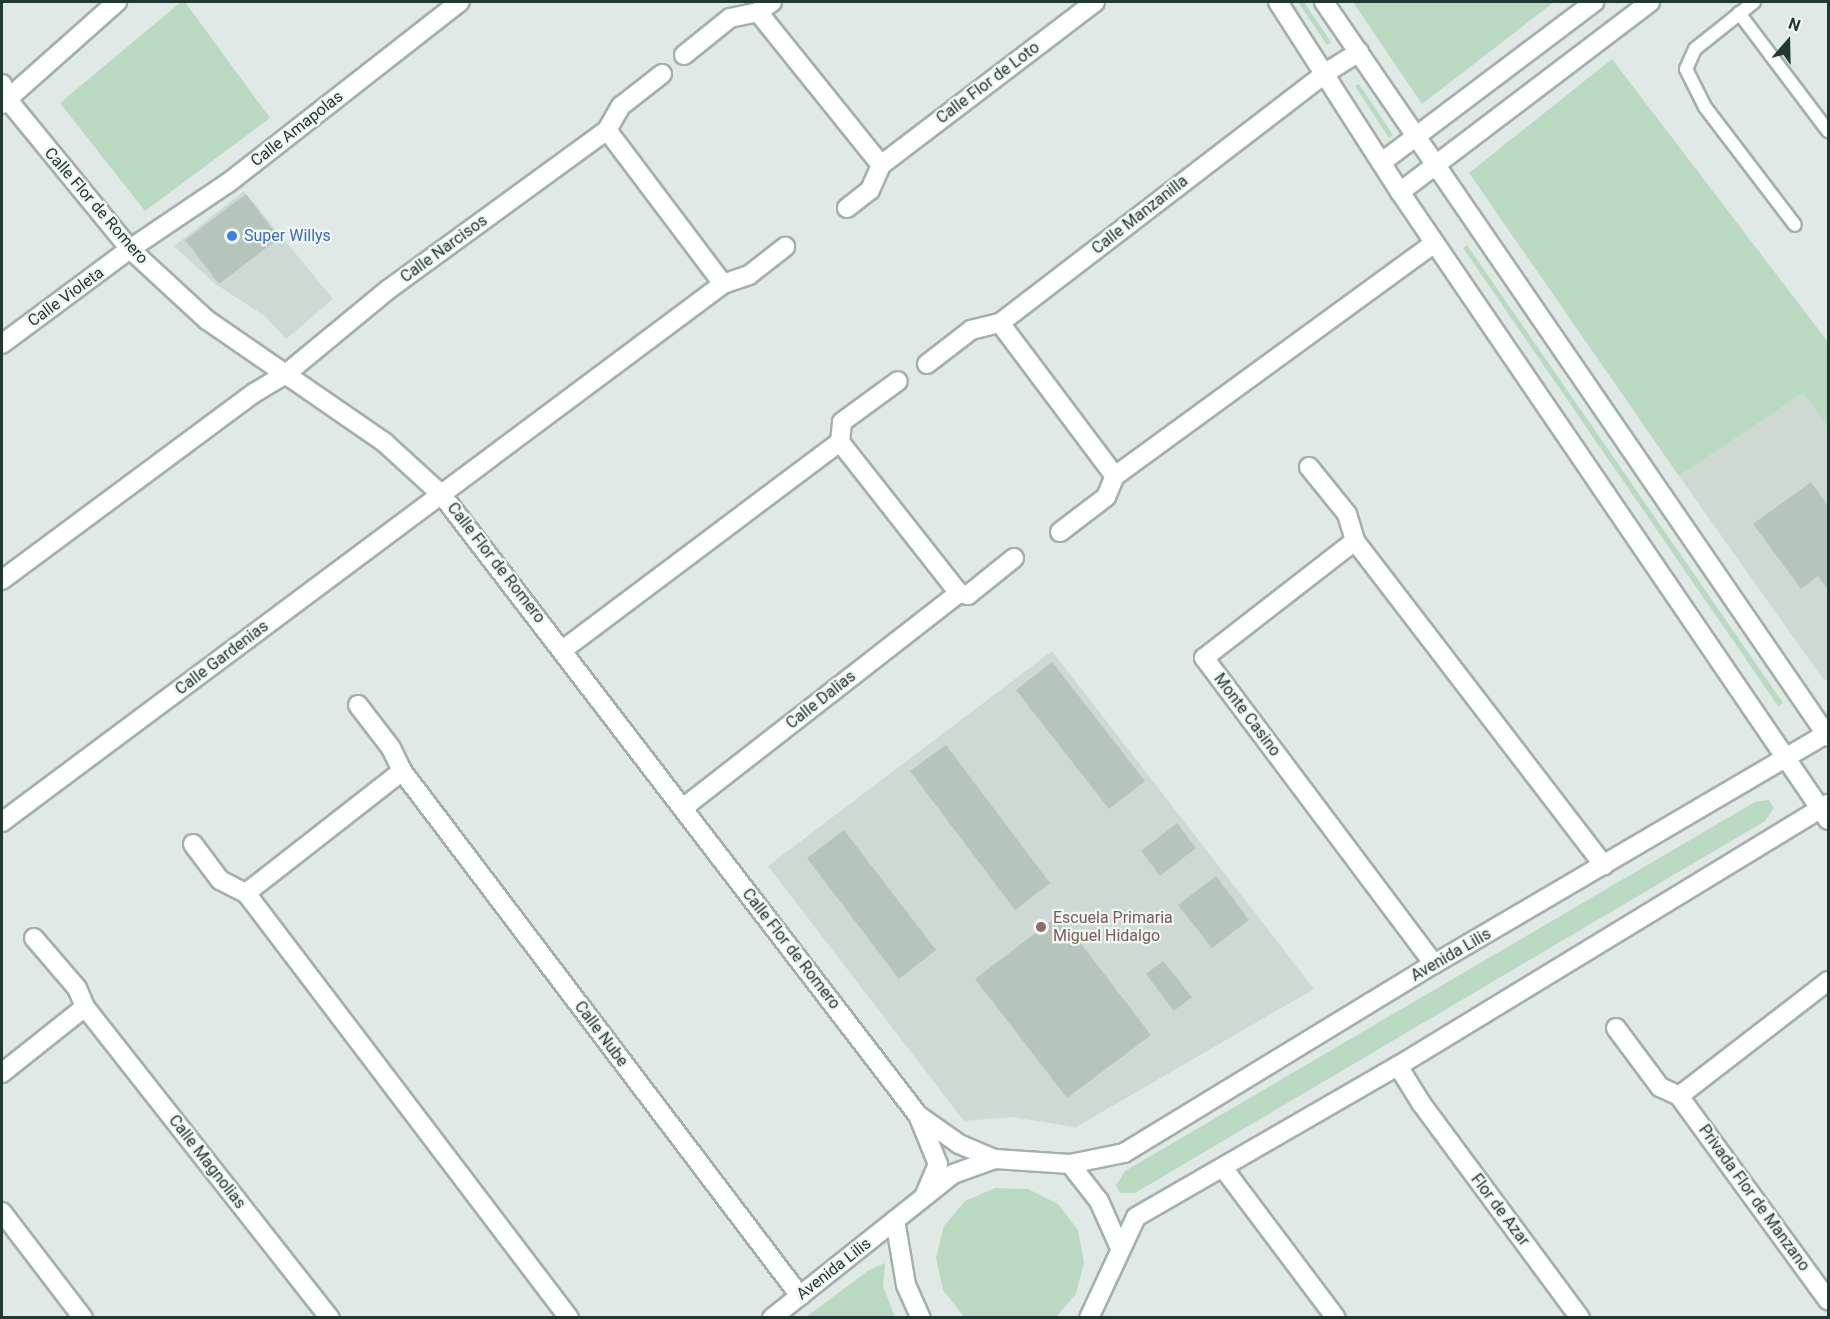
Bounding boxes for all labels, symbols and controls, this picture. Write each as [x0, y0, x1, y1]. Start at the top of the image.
north arrow [1758, 12, 1818, 72]
text: N [1786, 14, 1803, 35]
street label: Calle Flor de Loto [933, 38, 1043, 128]
street label: Calle Amapolas [247, 87, 347, 171]
street label: Calle Flor de Romero [40, 144, 152, 268]
street label: Calle Manzanilla [1088, 172, 1192, 258]
street label: Calle Narcisos [397, 211, 491, 287]
place label: Super Willys [244, 226, 331, 246]
marker: Super Willys [225, 229, 239, 243]
street label: Calle Violeta [24, 263, 108, 331]
street label: Calle Flor de Romero [443, 499, 549, 627]
street label: Calle Gardenias [172, 617, 272, 699]
street label: Calle Dalias [782, 667, 860, 733]
street label: Monte Casino [1210, 670, 1284, 760]
street label: Calle Flor de Romero [738, 885, 844, 1013]
place label: Escuela Primaria Miguel Hidalgo [1053, 908, 1173, 946]
marker: Escuela Primaria Miguel Hidalgo [1034, 920, 1048, 934]
street label: Avenida Lilis [1408, 924, 1494, 986]
street label: Calle Nube [570, 997, 632, 1071]
street label: Calle Magnolias [164, 1111, 250, 1213]
street label: Privada Flor de Manzano [1694, 1121, 1814, 1275]
street label: Flor de Azar [1467, 1170, 1533, 1250]
street label: Avenida Lilis [793, 1234, 875, 1304]

